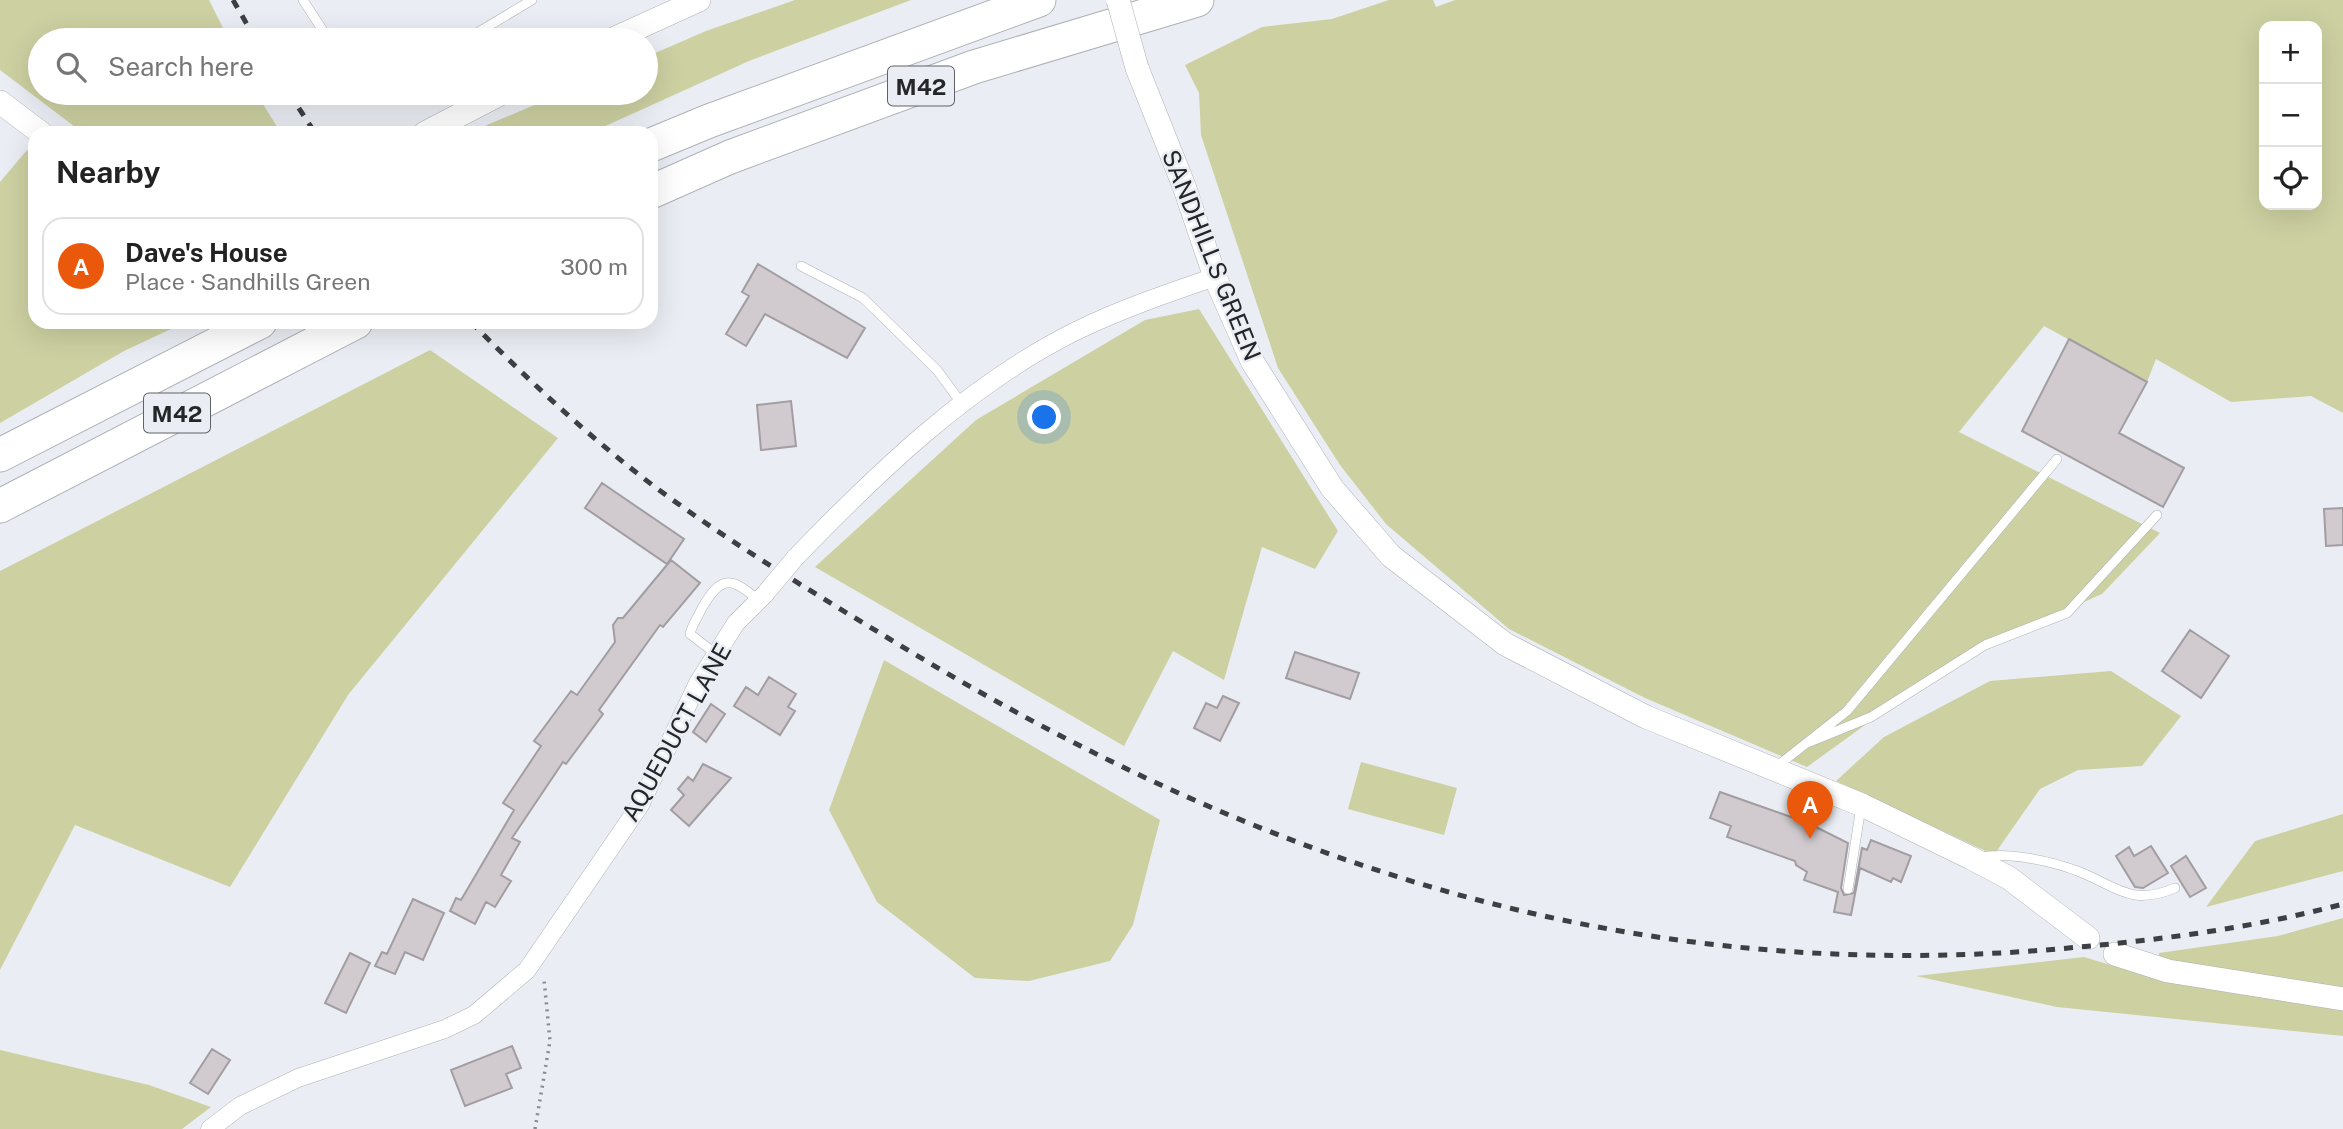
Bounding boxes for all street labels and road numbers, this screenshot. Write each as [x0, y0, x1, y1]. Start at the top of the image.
road number: M42 [888, 66, 954, 106]
street label: SANDHILLS GREEN [1157, 146, 1267, 364]
road number: M42 [144, 394, 210, 432]
street label: AQUEDUCT LANE [615, 638, 737, 826]

